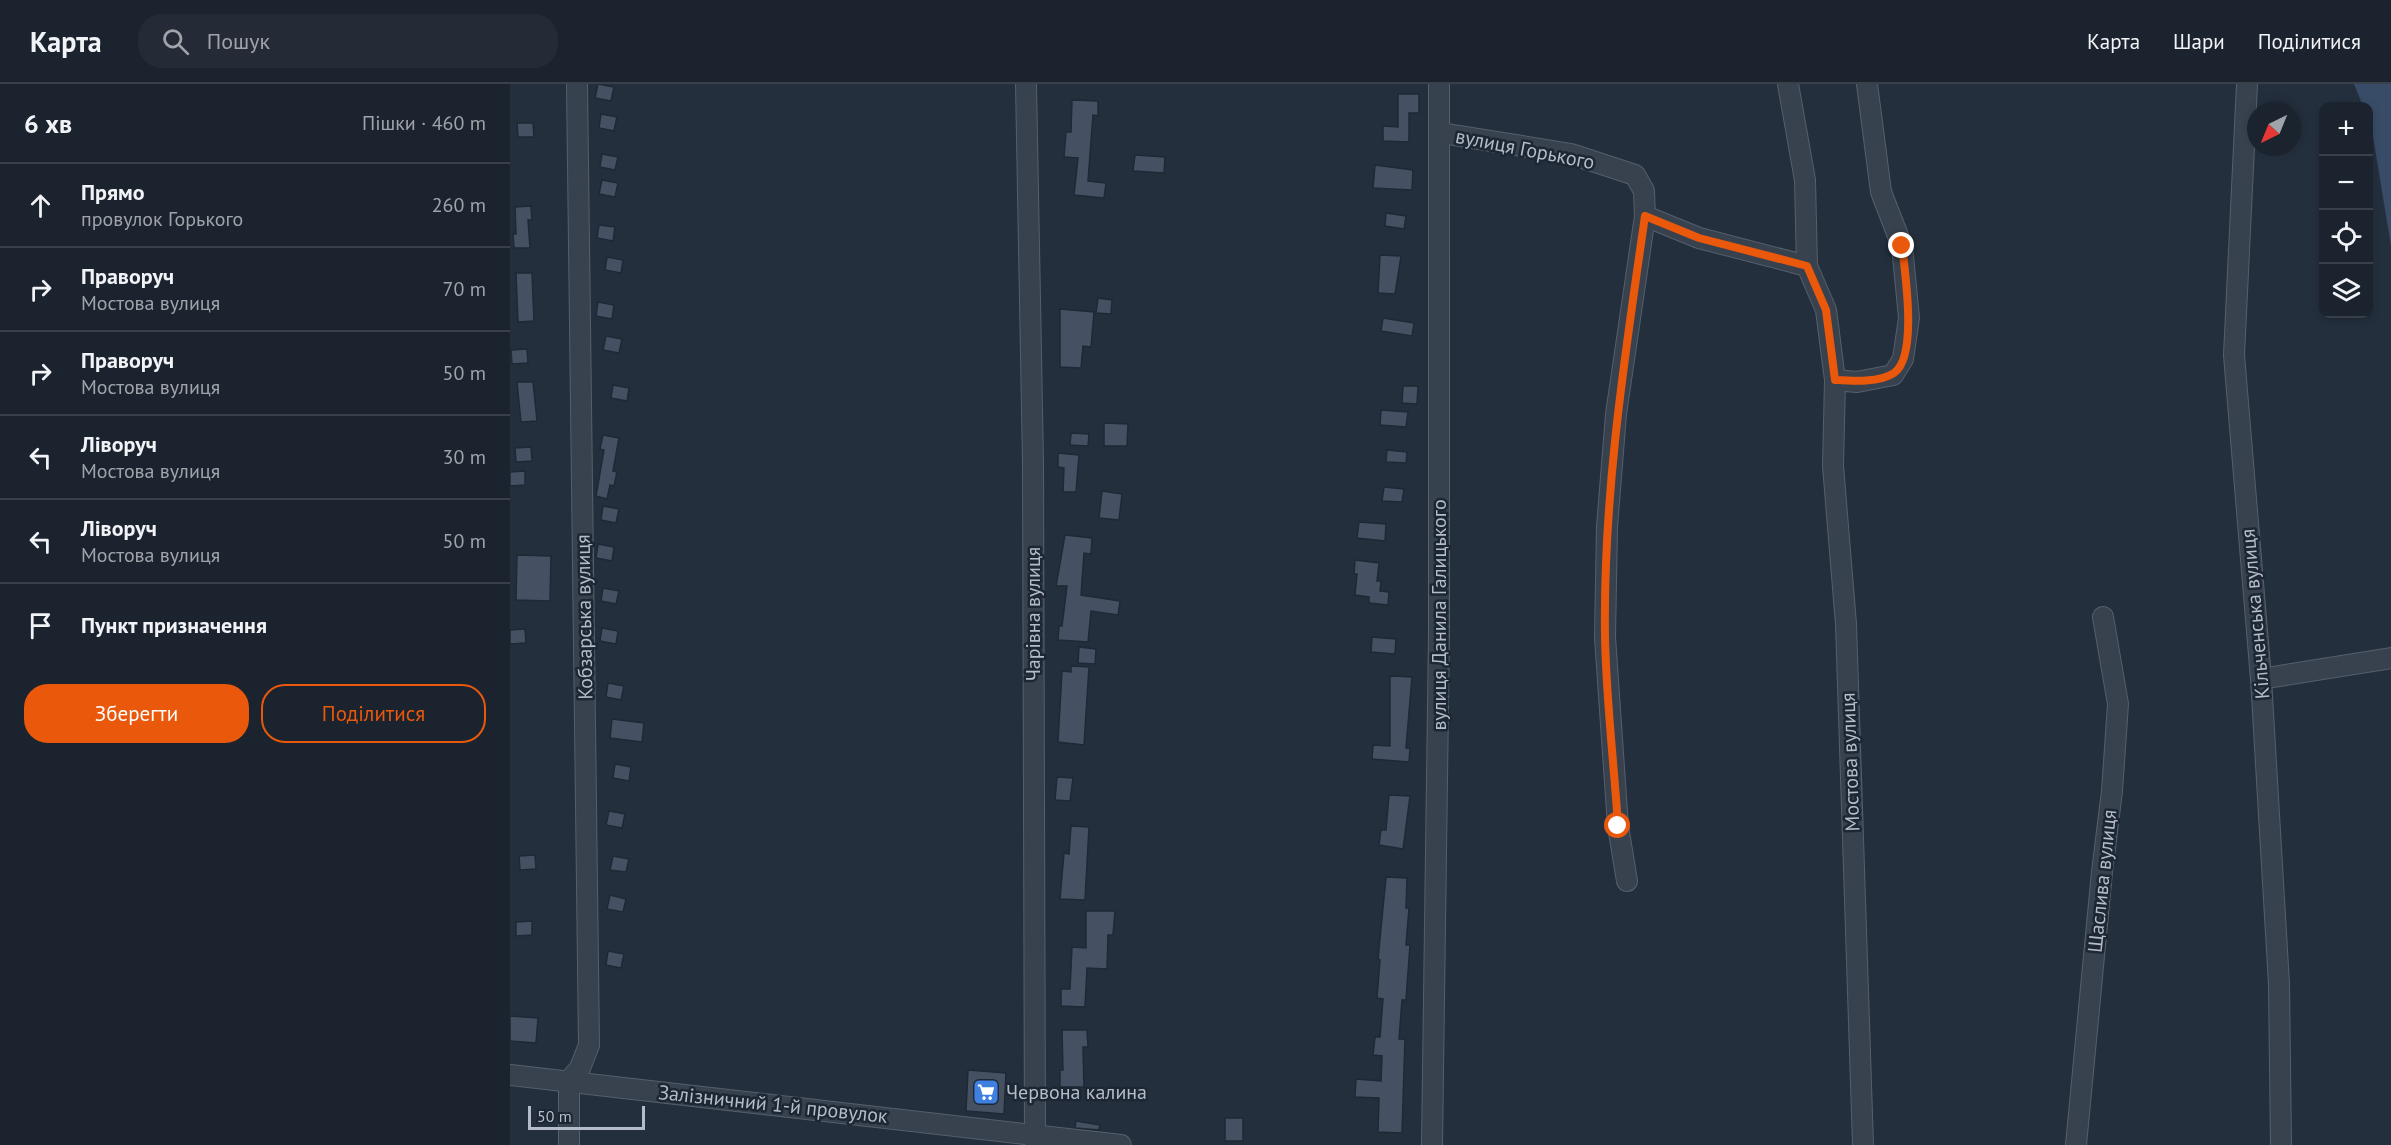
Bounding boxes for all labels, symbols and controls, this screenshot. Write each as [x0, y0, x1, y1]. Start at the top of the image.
search box [138, 14, 558, 68]
text: Карта [30, 23, 102, 60]
icon: search [159, 25, 192, 58]
text: Пошук [207, 27, 270, 55]
text: Карта [2087, 28, 2140, 55]
text: Шари [2173, 28, 2225, 55]
text: Поділитися [2258, 28, 2361, 55]
north arrow [2247, 102, 2301, 156]
map controls [2319, 102, 2373, 318]
button: + [2319, 102, 2373, 156]
text: 6 хв [24, 107, 72, 140]
text: Пішки · 460 m [362, 110, 486, 136]
street label: вулиця Горького [1453, 123, 1597, 175]
button: − [2319, 156, 2373, 210]
text: Прямо [81, 178, 144, 206]
icon: ahead [24, 189, 57, 222]
text: 260 m [432, 192, 486, 218]
text: провулок Горького [81, 206, 243, 232]
button: locate [2319, 210, 2373, 264]
route end [1888, 232, 1914, 258]
text: Праворуч [81, 262, 174, 290]
button: layers [2319, 264, 2373, 318]
icon: right [24, 273, 57, 306]
text: 70 m [443, 276, 486, 302]
text: Мостова вулиця [81, 290, 220, 316]
text: Праворуч [81, 346, 174, 374]
icon: right [24, 357, 57, 390]
text: 50 m [443, 360, 486, 386]
text: Мостова вулиця [81, 374, 220, 400]
text: Ліворуч [81, 430, 157, 458]
icon: left [24, 441, 57, 474]
text: 30 m [443, 444, 486, 470]
text: Мостова вулиця [81, 458, 220, 484]
street label: вулиця Данила Галицького [1426, 499, 1452, 731]
text: Ліворуч [81, 514, 157, 542]
icon: left [24, 525, 57, 558]
text: 50 m [443, 528, 486, 554]
street label: Кільченська вулиця [2235, 528, 2275, 700]
street label: Кобзарська вулиця [570, 534, 598, 700]
text: Мостова вулиця [81, 542, 220, 568]
street label: Чарівна вулиця [1020, 547, 1046, 681]
icon: arrive [24, 609, 57, 642]
text: Пункт призначення [81, 611, 267, 639]
button: Зберегти [24, 684, 249, 743]
button: Поділитися [261, 684, 486, 743]
street label: Мостова вулиця [1835, 692, 1865, 832]
street label: Щаслива вулиця [2082, 808, 2122, 954]
route start [1604, 812, 1630, 838]
supermarket icon: Червона калина [971, 1077, 1001, 1107]
street label: Залізничний 1-й провулок [657, 1079, 889, 1129]
place label: Червона калина [1006, 1079, 1147, 1105]
scale bar [528, 1103, 645, 1130]
text: 50 m [537, 1106, 572, 1126]

